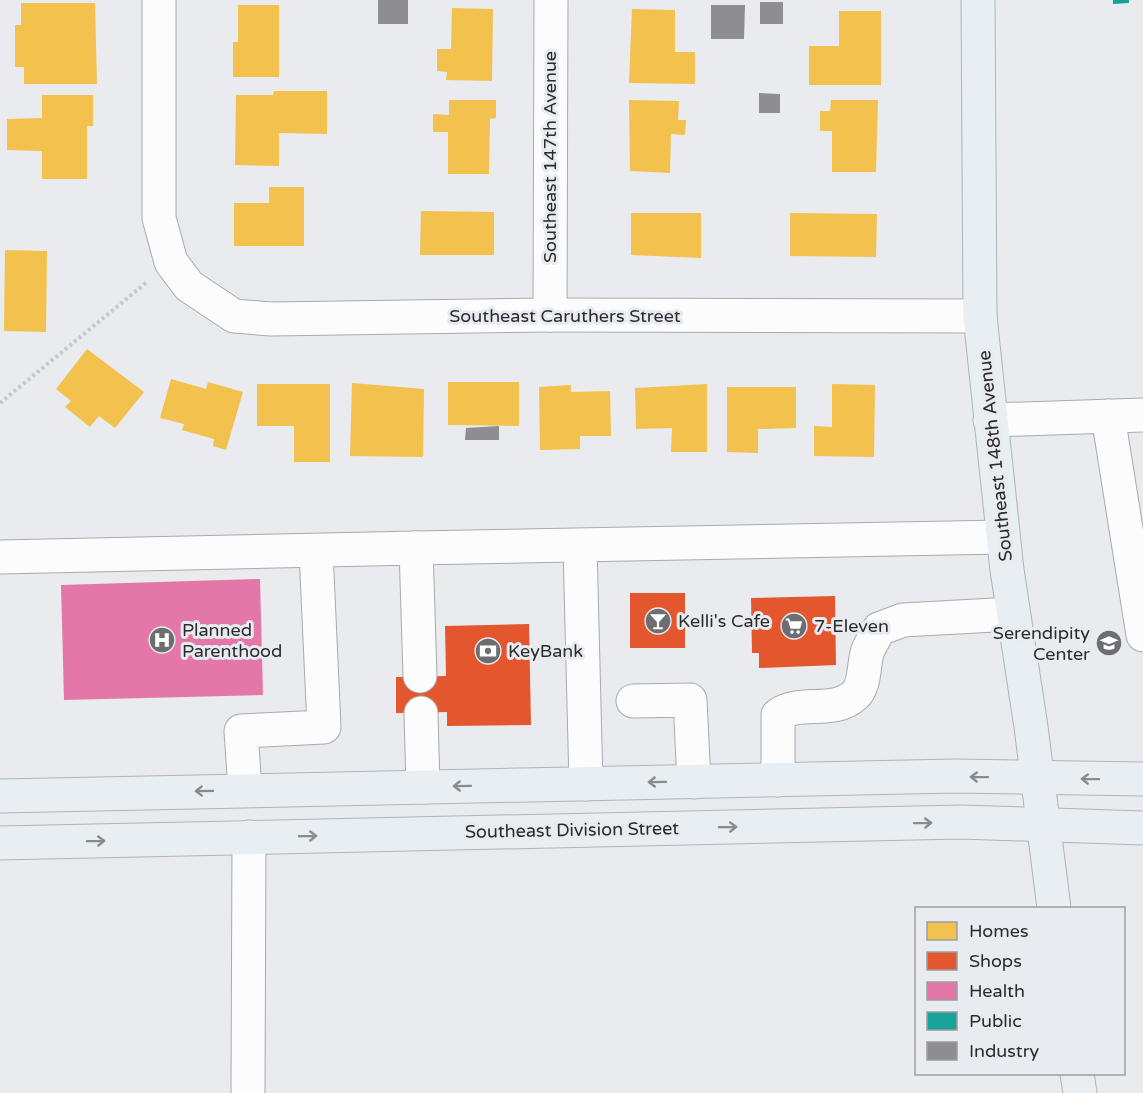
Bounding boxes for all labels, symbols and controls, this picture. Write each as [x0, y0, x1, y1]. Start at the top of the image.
street label: Southeast 147th Avenue [539, 51, 561, 263]
street label: Southeast Caruthers Street [449, 305, 681, 327]
street label: Southeast 148th Avenue [973, 349, 1017, 563]
bar icon: Kelli's Cafe [643, 606, 673, 636]
place label: Kelli's Cafe [678, 610, 770, 632]
supermarket icon: 7-Eleven [779, 611, 809, 641]
place label: 7-Eleven [814, 615, 889, 637]
place label: Planned Parenthood [182, 619, 282, 662]
place label: Serendipity Center [993, 622, 1090, 665]
hospital icon: Planned Parenthood [147, 625, 177, 655]
school or university icon: Serendipity Center [1094, 628, 1124, 658]
bank icon: KeyBank [473, 636, 503, 666]
place label: KeyBank [508, 640, 583, 662]
one-way arrow [969, 771, 989, 782]
one-way arrow [1080, 773, 1100, 785]
one-way arrow [647, 777, 667, 788]
one-way arrow [452, 781, 472, 792]
one-way arrow [194, 786, 214, 797]
street label: Southeast Division Street [465, 817, 679, 843]
one-way arrow [912, 817, 932, 828]
one-way arrow [717, 821, 737, 833]
one-way arrow [297, 830, 317, 842]
one-way arrow [85, 835, 105, 846]
legend [915, 907, 1125, 1075]
text: Homes [969, 920, 1029, 942]
text: Shops [969, 950, 1022, 972]
text: Health [969, 980, 1025, 1002]
text: Public [969, 1010, 1022, 1032]
text: Industry [969, 1040, 1040, 1062]

